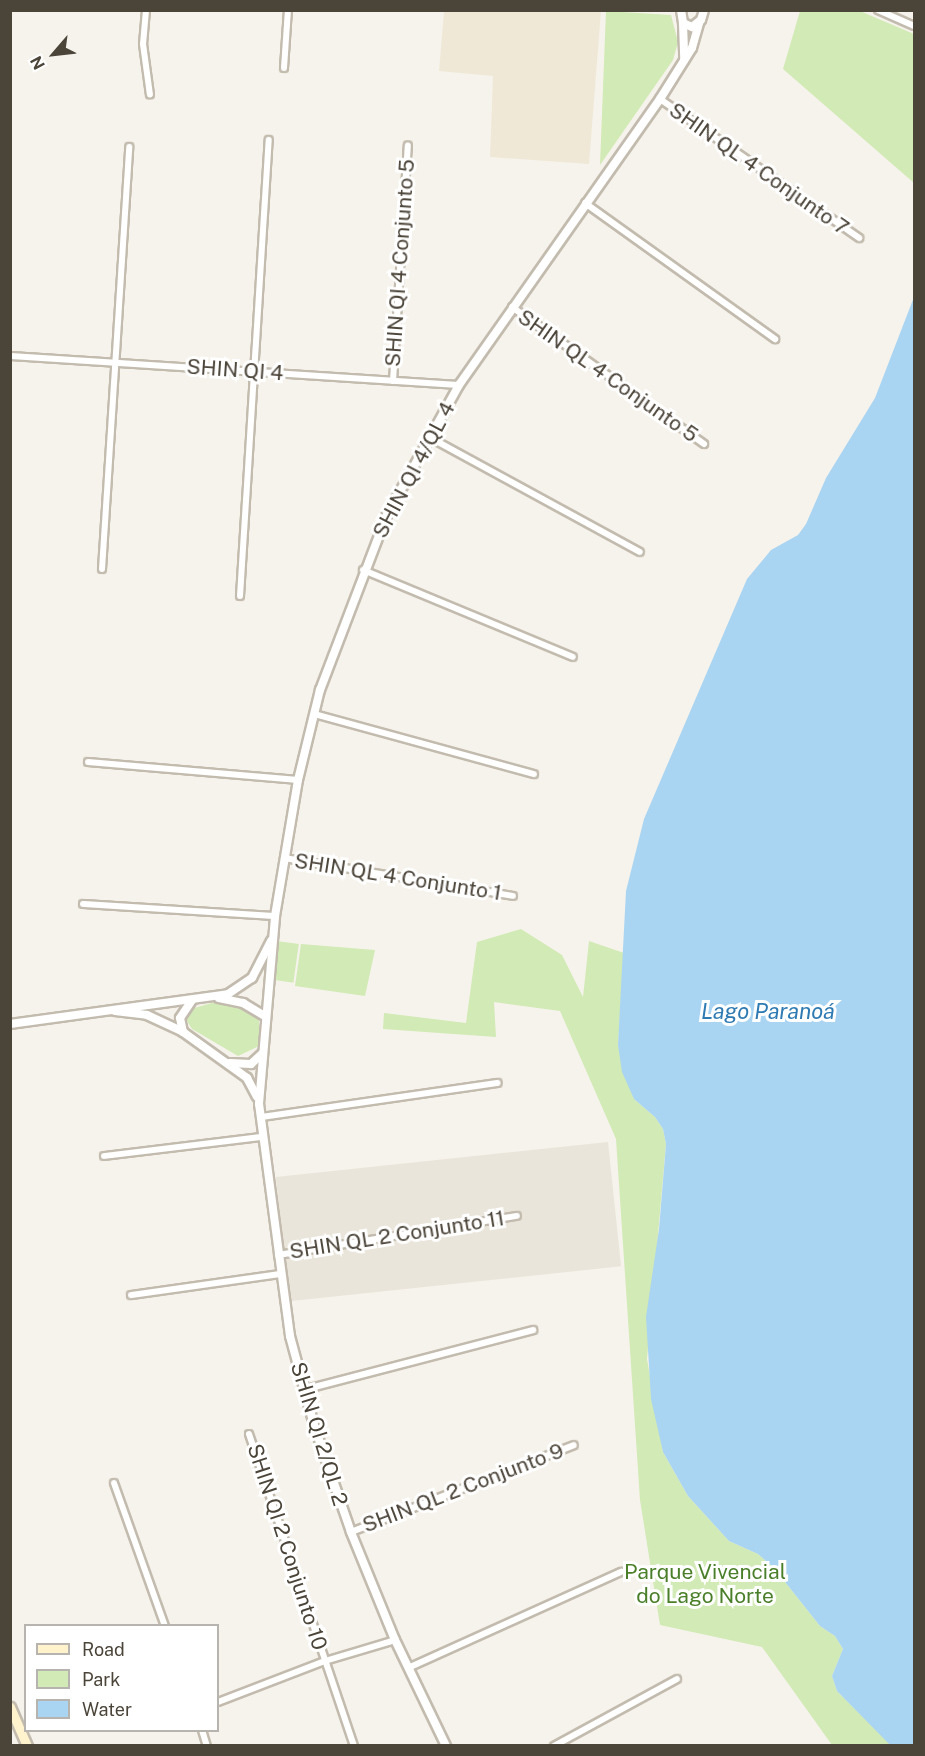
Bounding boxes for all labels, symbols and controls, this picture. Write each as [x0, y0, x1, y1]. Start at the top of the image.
north arrow [24, 24, 84, 84]
text: N [26, 53, 49, 73]
street label: SHIN QL 4 Conjunto 7 [664, 97, 854, 241]
street label: SHIN QI 4 Conjunto 5 [380, 158, 420, 368]
street label: SHIN QL 4 Conjunto 5 [513, 304, 703, 448]
street label: SHIN QI 4 [186, 354, 284, 386]
street label: SHIN QI 4/QL 4 [368, 398, 460, 542]
street label: SHIN QL 4 Conjunto 1 [293, 848, 503, 906]
water label: Lago Paranoá [701, 999, 835, 1025]
street label: SHIN QL 2 Conjunto 11 [288, 1206, 506, 1264]
street label: SHIN QI 2/QL 2 [285, 1359, 353, 1509]
street label: SHIN QL 2 Conjunto 9 [359, 1438, 567, 1538]
street label: SHIN QI 2 Conjunto 10 [242, 1441, 332, 1653]
park label: Parque Vivencial do Lago Norte [624, 1559, 786, 1609]
legend [24, 1624, 219, 1732]
text: Road [82, 1639, 125, 1660]
text: Park [82, 1669, 120, 1690]
text: Water [82, 1699, 132, 1720]

